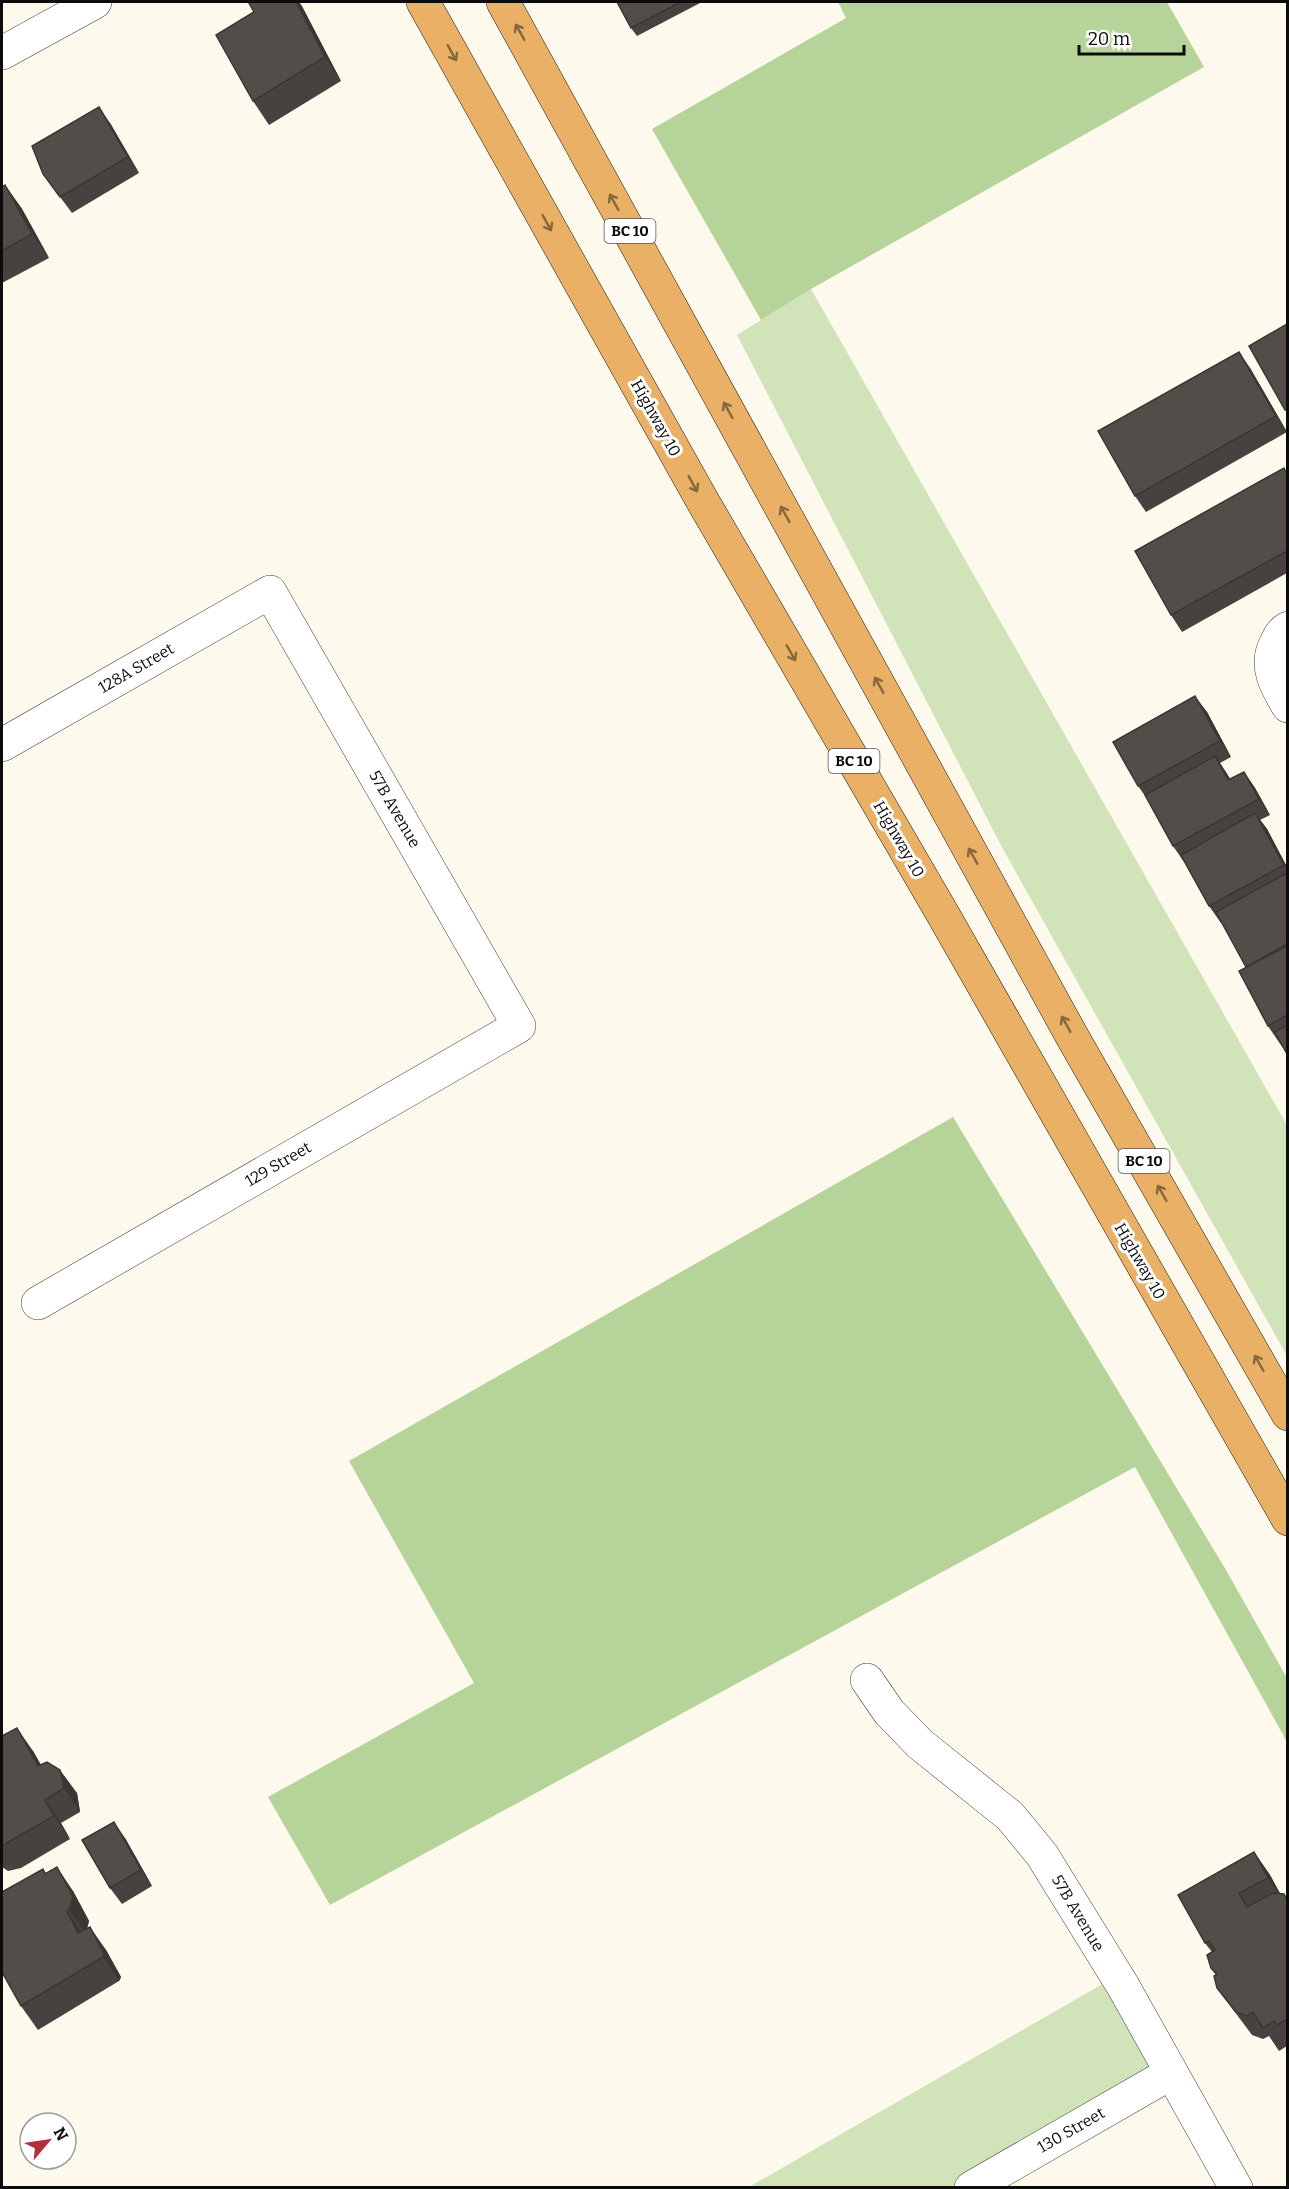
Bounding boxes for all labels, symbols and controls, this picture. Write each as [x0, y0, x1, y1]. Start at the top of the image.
scale bar [1079, 18, 1184, 56]
one-way arrow [513, 24, 525, 41]
text: 20 m [1088, 28, 1130, 50]
one-way arrow [446, 44, 458, 61]
one-way arrow [608, 194, 619, 212]
one-way arrow [541, 214, 553, 231]
road number: BC 10 [604, 219, 656, 243]
street label: Highway 10 [627, 376, 685, 460]
one-way arrow [722, 402, 733, 420]
one-way arrow [688, 476, 700, 493]
one-way arrow [778, 506, 790, 523]
street label: 128A Street [95, 639, 177, 697]
one-way arrow [786, 644, 798, 661]
one-way arrow [873, 677, 885, 694]
road number: BC 10 [828, 749, 880, 773]
street label: 57B Avenue [365, 767, 425, 851]
street label: Highway 10 [870, 797, 928, 881]
one-way arrow [967, 848, 979, 865]
one-way arrow [1060, 1016, 1072, 1033]
street label: 129 Street [242, 1137, 315, 1190]
road number: BC 10 [1118, 1149, 1170, 1173]
one-way arrow [1156, 1185, 1168, 1202]
street label: Highway 10 [1111, 1219, 1169, 1303]
one-way arrow [1252, 1355, 1264, 1372]
street label: 57B Avenue [1048, 1871, 1108, 1955]
street label: 130 Street [1034, 2103, 1108, 2157]
north arrow [18, 2111, 78, 2171]
text: N [49, 2124, 72, 2144]

